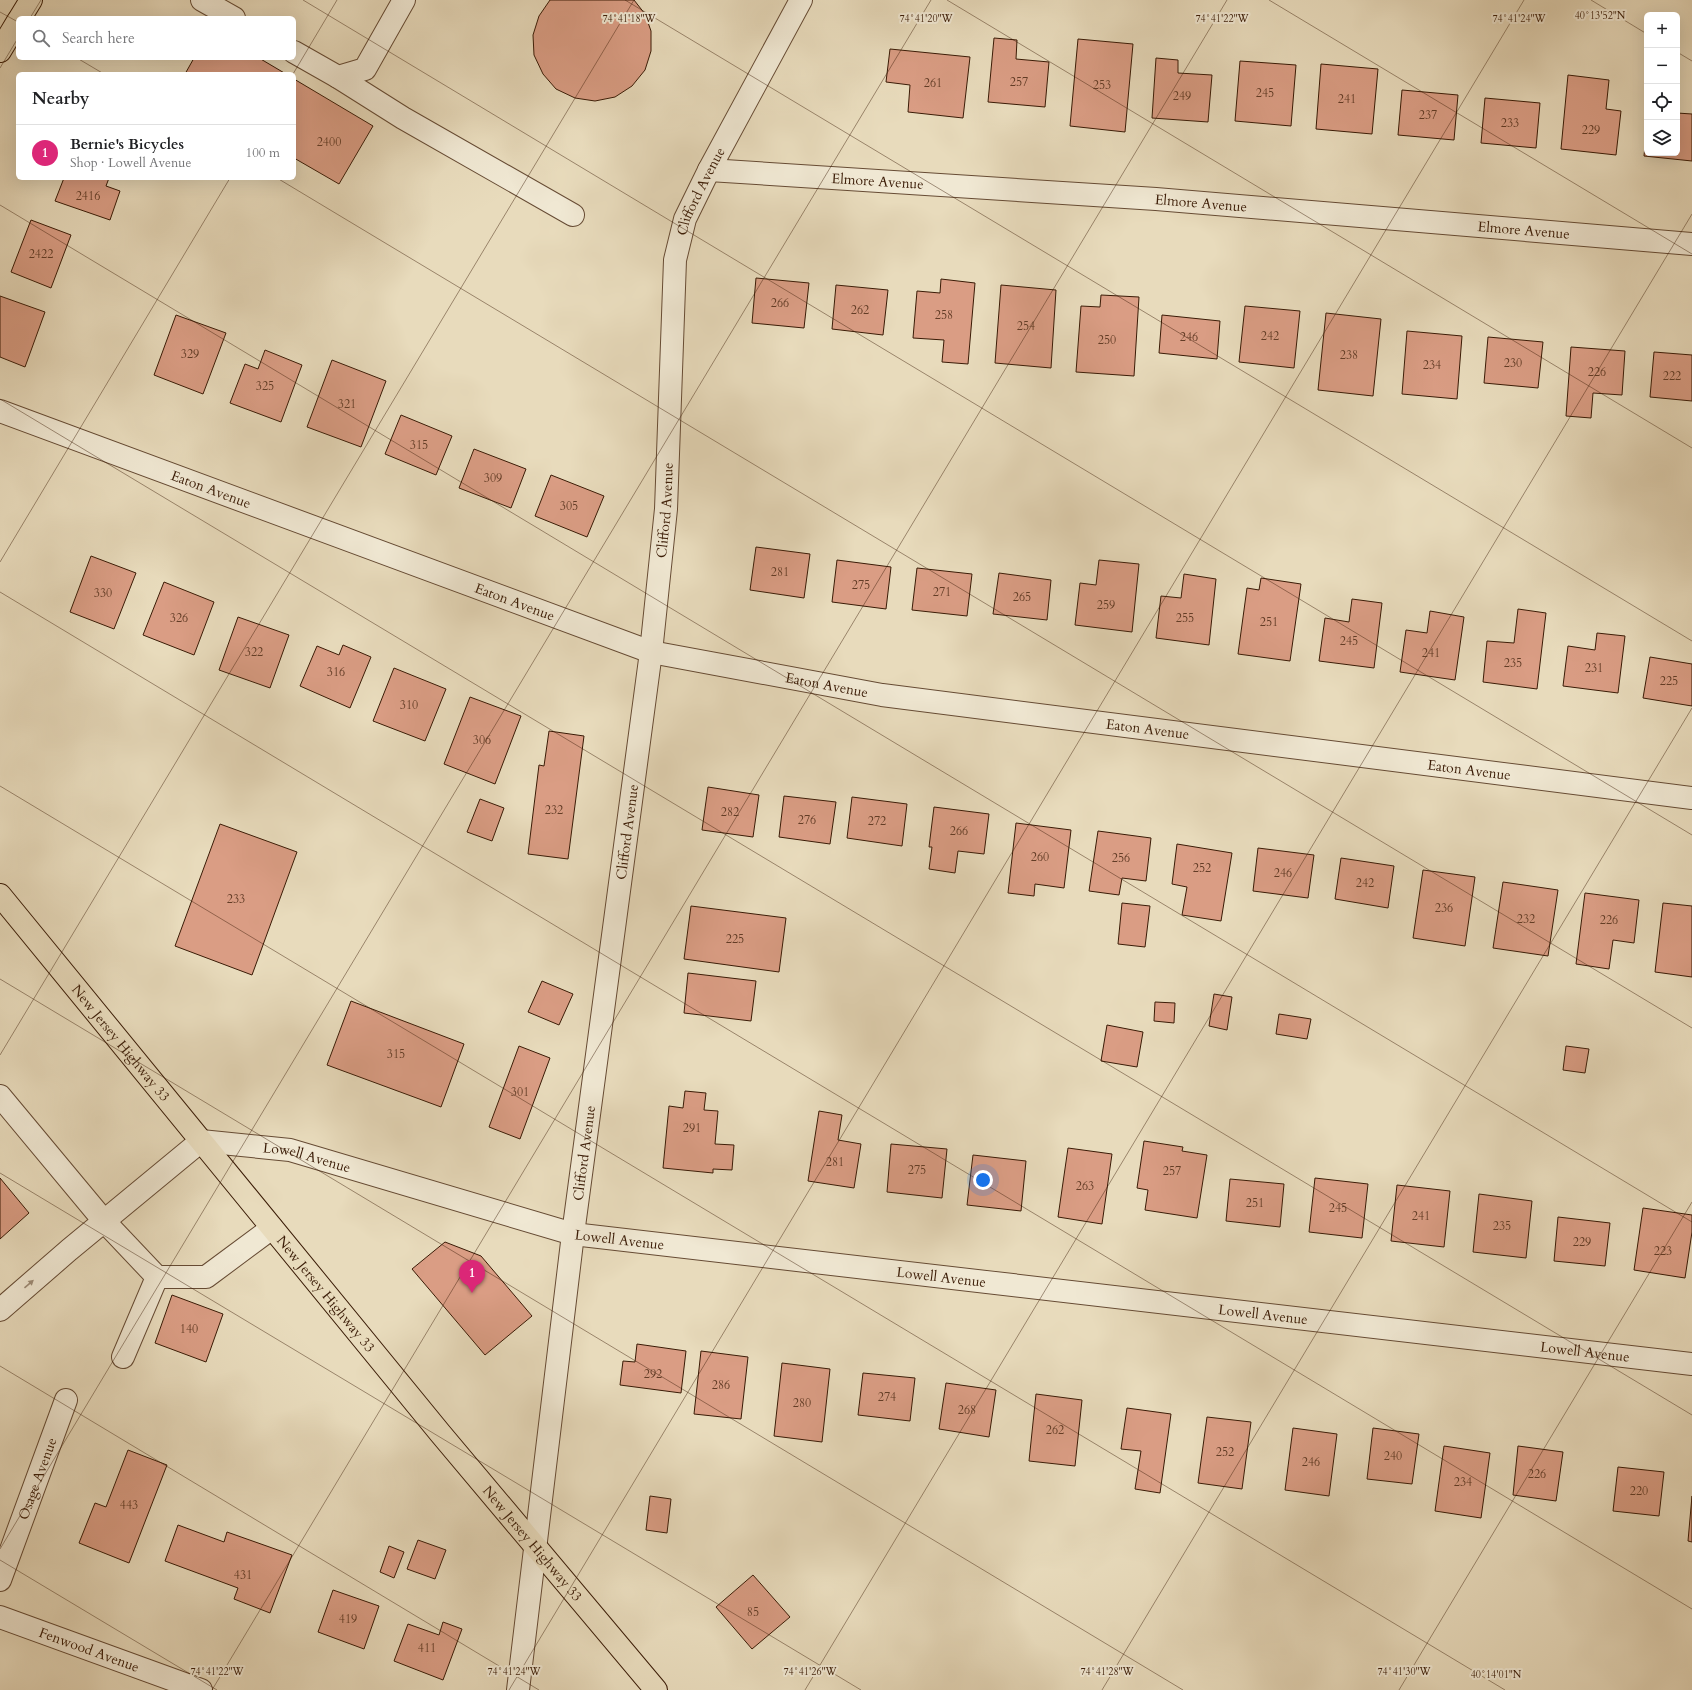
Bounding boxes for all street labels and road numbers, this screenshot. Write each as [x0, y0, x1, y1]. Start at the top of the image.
street label: Clifford Avenue [672, 144, 729, 237]
street label: Elmore Avenue [831, 168, 924, 193]
street label: Elmore Avenue [1154, 189, 1248, 216]
street label: Elmore Avenue [1477, 217, 1571, 243]
street label: Clifford Avenue [651, 462, 677, 559]
street label: Eaton Avenue [168, 466, 254, 513]
street label: Eaton Avenue [472, 578, 557, 625]
street label: Eaton Avenue [784, 668, 870, 702]
street label: Eaton Avenue [1105, 714, 1191, 744]
street label: Eaton Avenue [1426, 755, 1512, 784]
street label: Clifford Avenue [611, 783, 643, 881]
street label: New Jersey Highway 33 [67, 980, 174, 1105]
street label: Clifford Avenue [568, 1104, 600, 1202]
street label: Lowell Avenue [262, 1138, 353, 1177]
street label: Lowell Avenue [574, 1225, 665, 1254]
street label: New Jersey Highway 33 [273, 1231, 380, 1356]
street label: Lowell Avenue [895, 1262, 987, 1291]
street label: Lowell Avenue [1217, 1300, 1309, 1329]
street label: Lowell Avenue [1539, 1337, 1631, 1366]
street label: Osage Avenue [13, 1435, 61, 1522]
street label: New Jersey Highway 33 [478, 1481, 587, 1605]
street label: Fenwood Avenue [37, 1623, 142, 1676]

